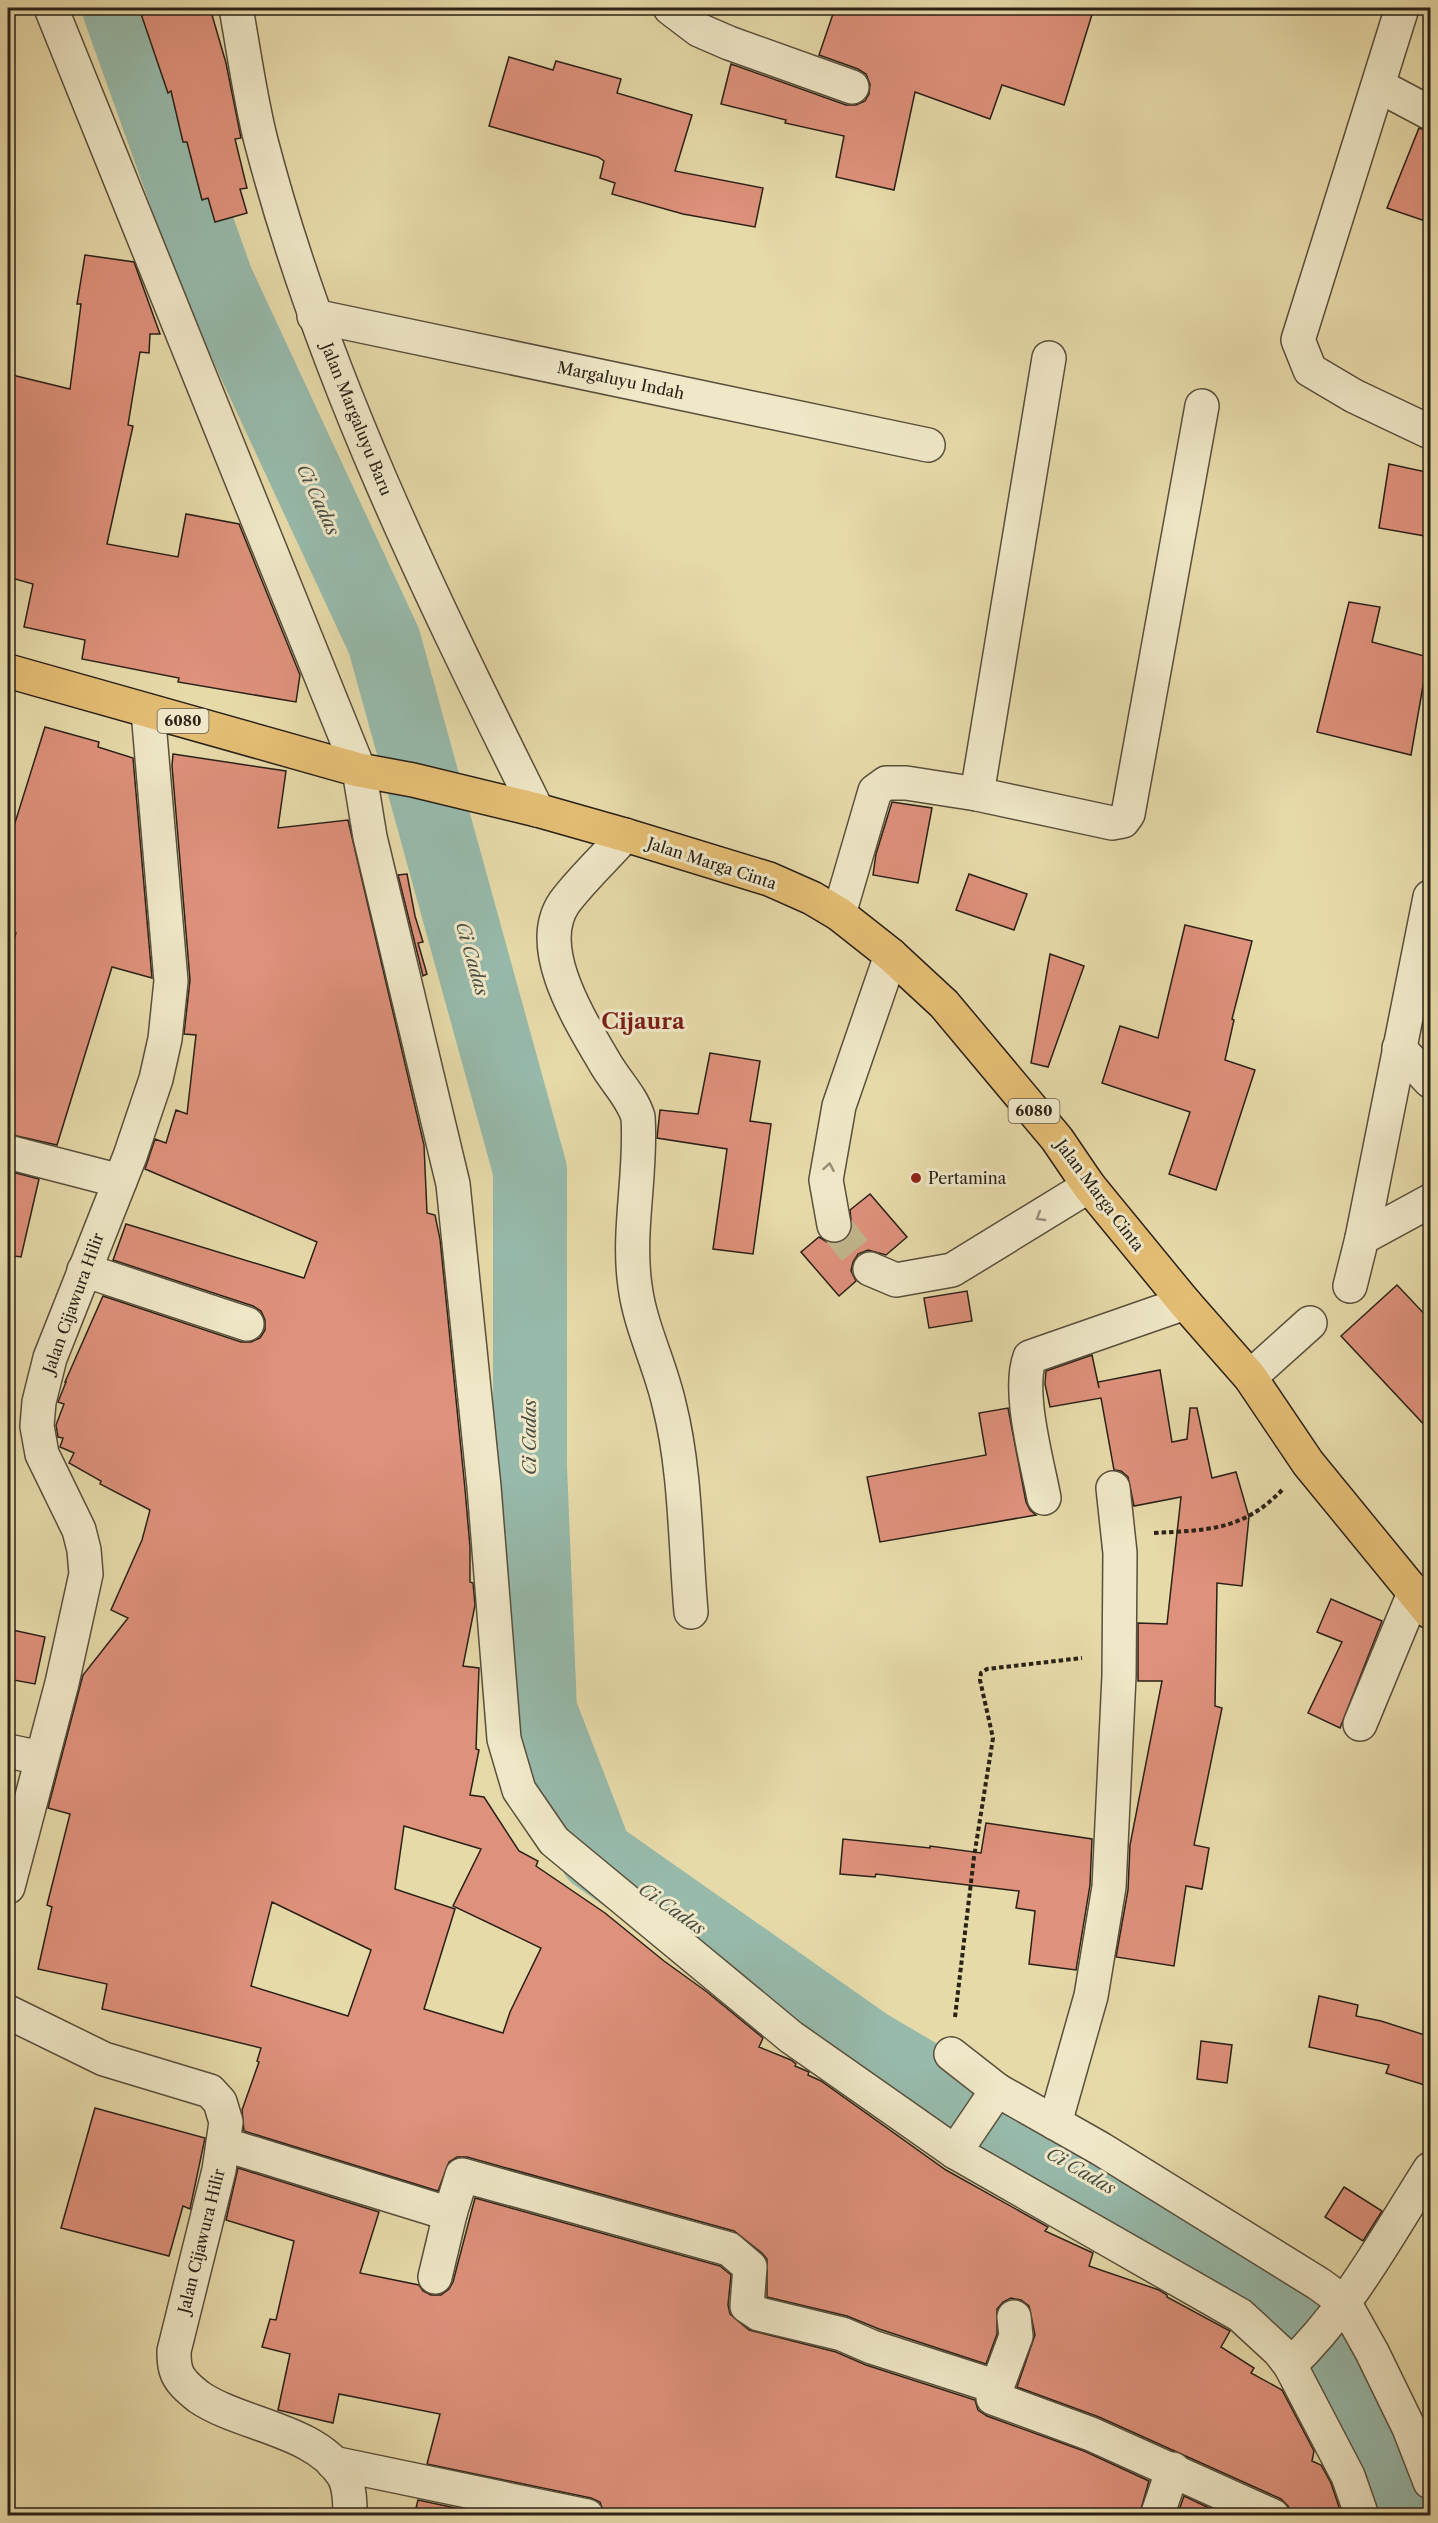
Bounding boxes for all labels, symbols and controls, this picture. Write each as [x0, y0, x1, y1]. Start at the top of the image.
street label: Jalan Margaluyu Baru [316, 337, 397, 498]
street label: Margaluyu Indah [555, 357, 687, 403]
water label: Ci Cadas [292, 461, 344, 539]
road number: 6080 [158, 709, 208, 733]
street label: Jalan Marga Cinta [642, 832, 780, 893]
water label: Ci Cadas [451, 919, 493, 999]
district label: Cijaura [601, 1008, 685, 1035]
road number: 6080 [1008, 1099, 1060, 1123]
street label: Jalan Marga Cinta [1050, 1133, 1149, 1255]
one-way arrow [822, 1162, 834, 1172]
place label: Pertamina [928, 1168, 1007, 1188]
marker: Pertamina [909, 1171, 923, 1185]
one-way arrow [1036, 1209, 1046, 1221]
street label: Jalan Cijawura Hilir [37, 1230, 108, 1379]
water label: Ci Cadas [519, 1399, 541, 1475]
water label: Ci Cadas [634, 1878, 710, 1940]
water label: Ci Cadas [1043, 2142, 1120, 2200]
street label: Jalan Cijawura Hilir [173, 2166, 229, 2318]

